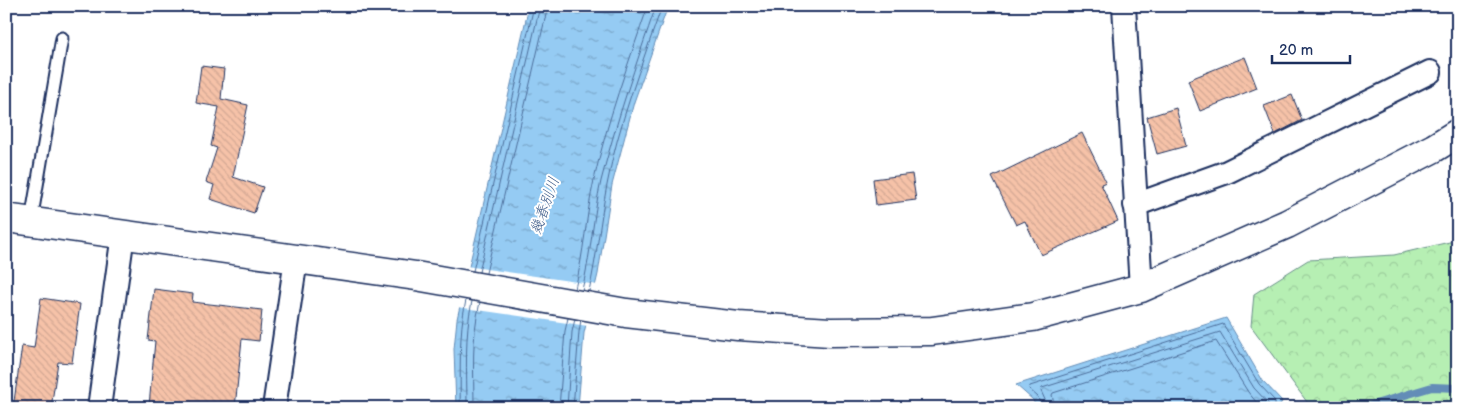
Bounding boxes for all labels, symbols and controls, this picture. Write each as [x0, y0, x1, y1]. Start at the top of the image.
scale bar [1272, 32, 1349, 64]
text: 20 m [1279, 41, 1313, 60]
water label: 幾春別川 [526, 175, 564, 237]

